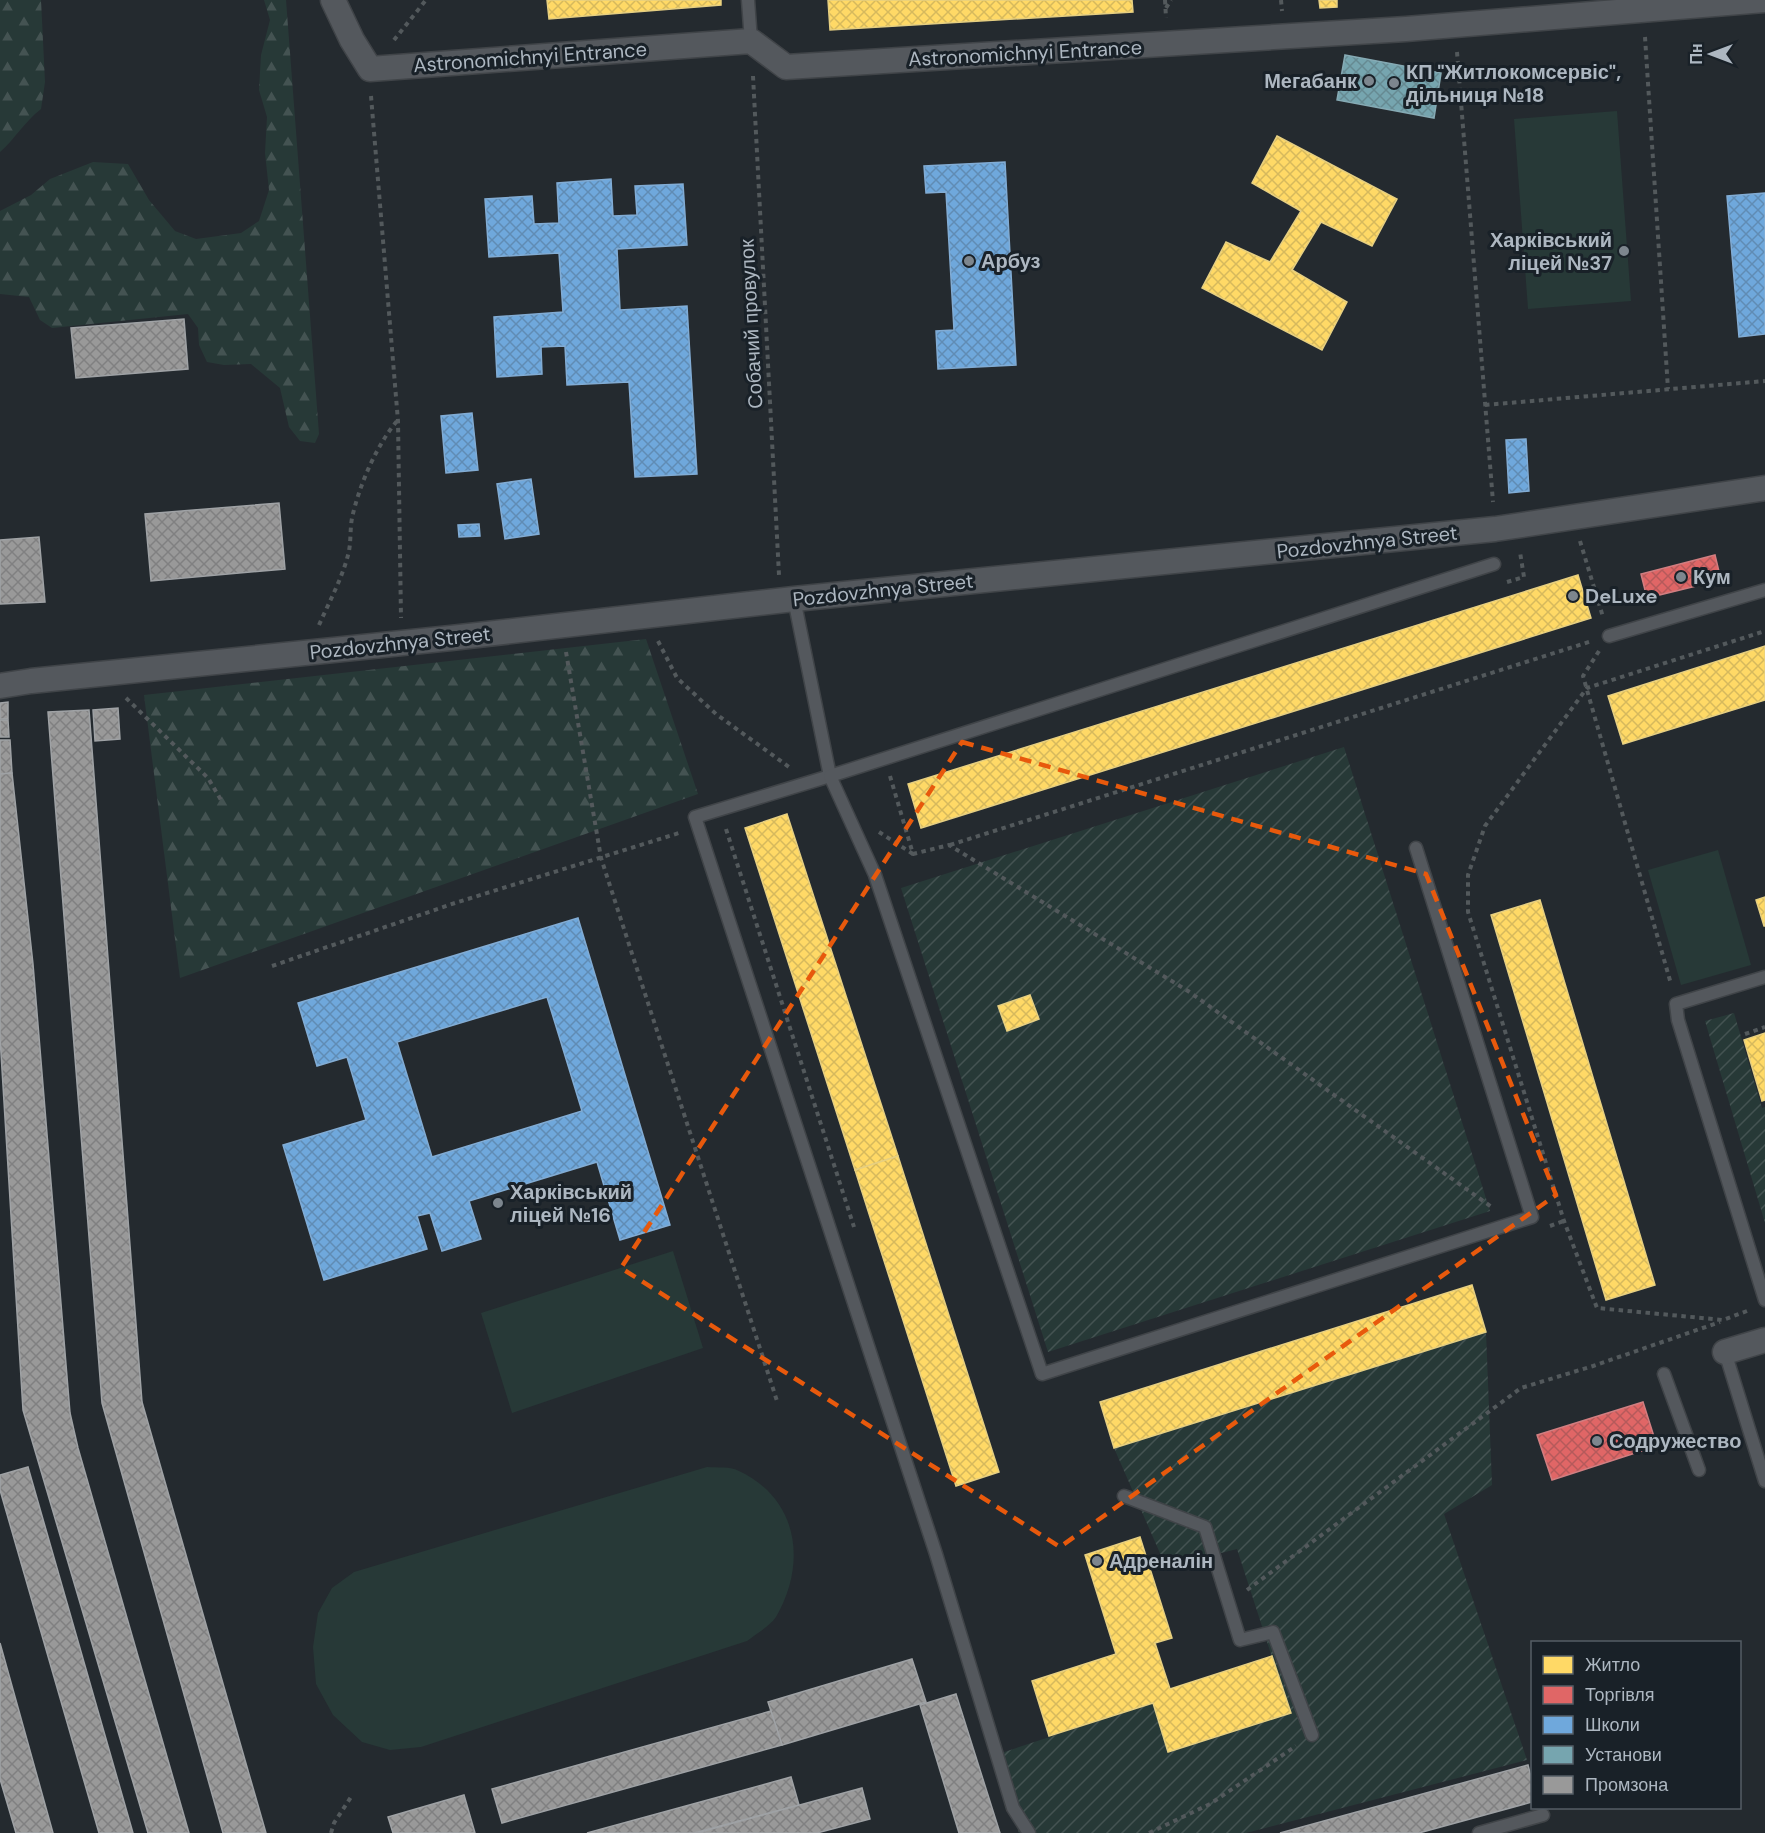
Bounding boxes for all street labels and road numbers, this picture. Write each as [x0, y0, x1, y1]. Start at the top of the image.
street label: Astronomichnyi Entrance [907, 34, 1143, 72]
street label: Astronomichnyi Entrance [412, 36, 648, 78]
street label: Собачий провулок [734, 238, 768, 410]
street label: Pozdovzhnya Street [1275, 520, 1459, 564]
street label: Pozdovzhnya Street [791, 568, 975, 612]
street label: Pozdovzhnya Street [308, 621, 492, 665]

